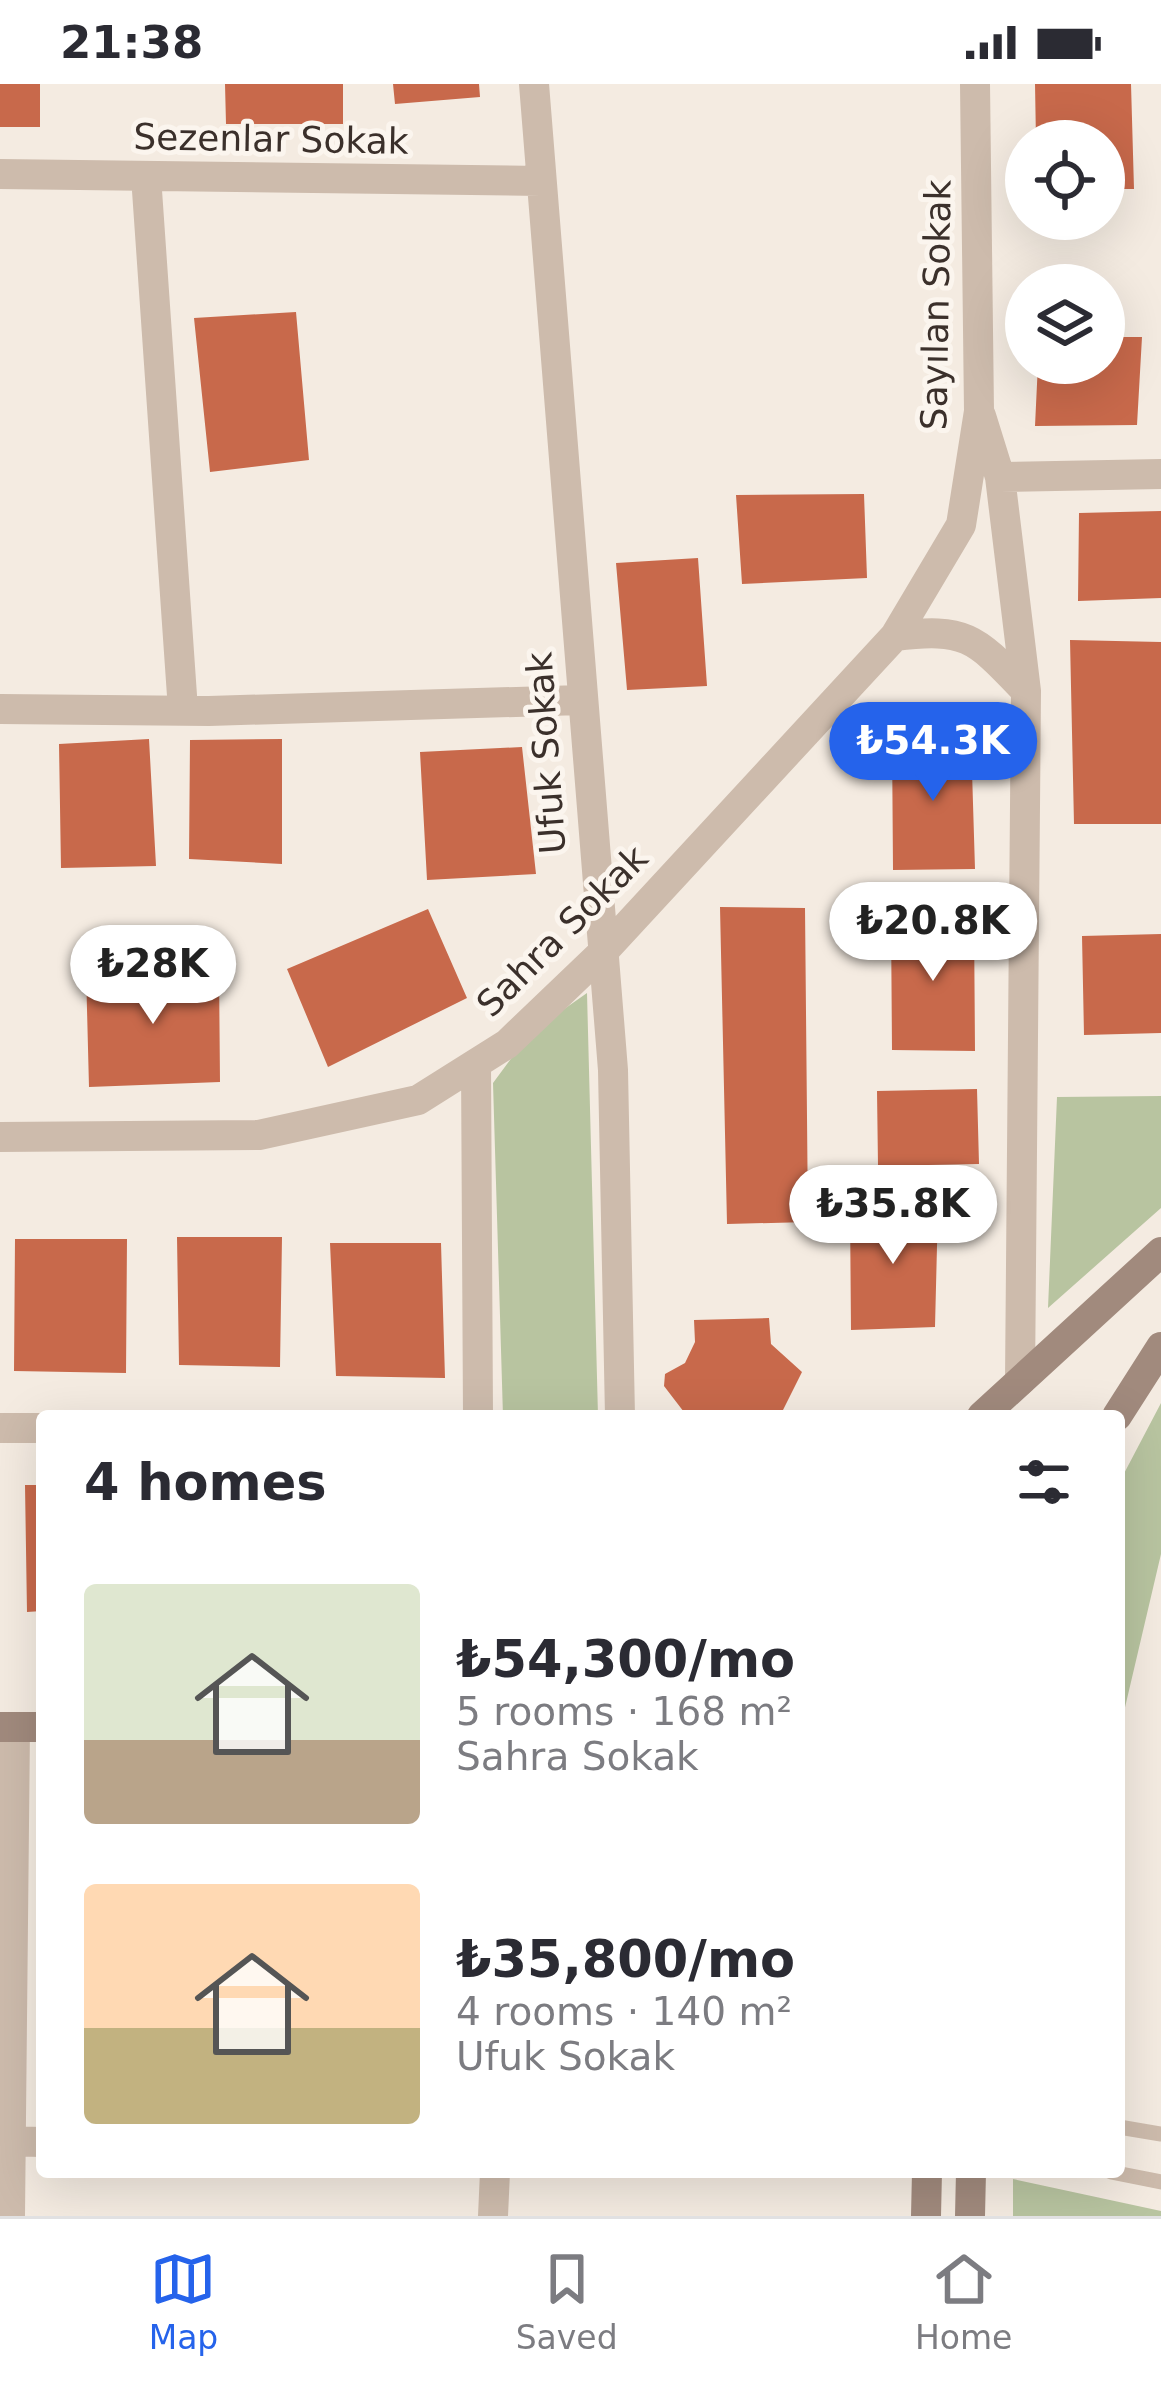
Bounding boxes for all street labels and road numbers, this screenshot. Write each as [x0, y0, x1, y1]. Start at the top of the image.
street label: Sezenlar Sokak [133, 116, 409, 162]
street label: Sayılan Sokak [913, 179, 959, 431]
street label: Ufuk Sokak [518, 651, 574, 855]
street label: Sahra Sokak [468, 837, 656, 1025]

